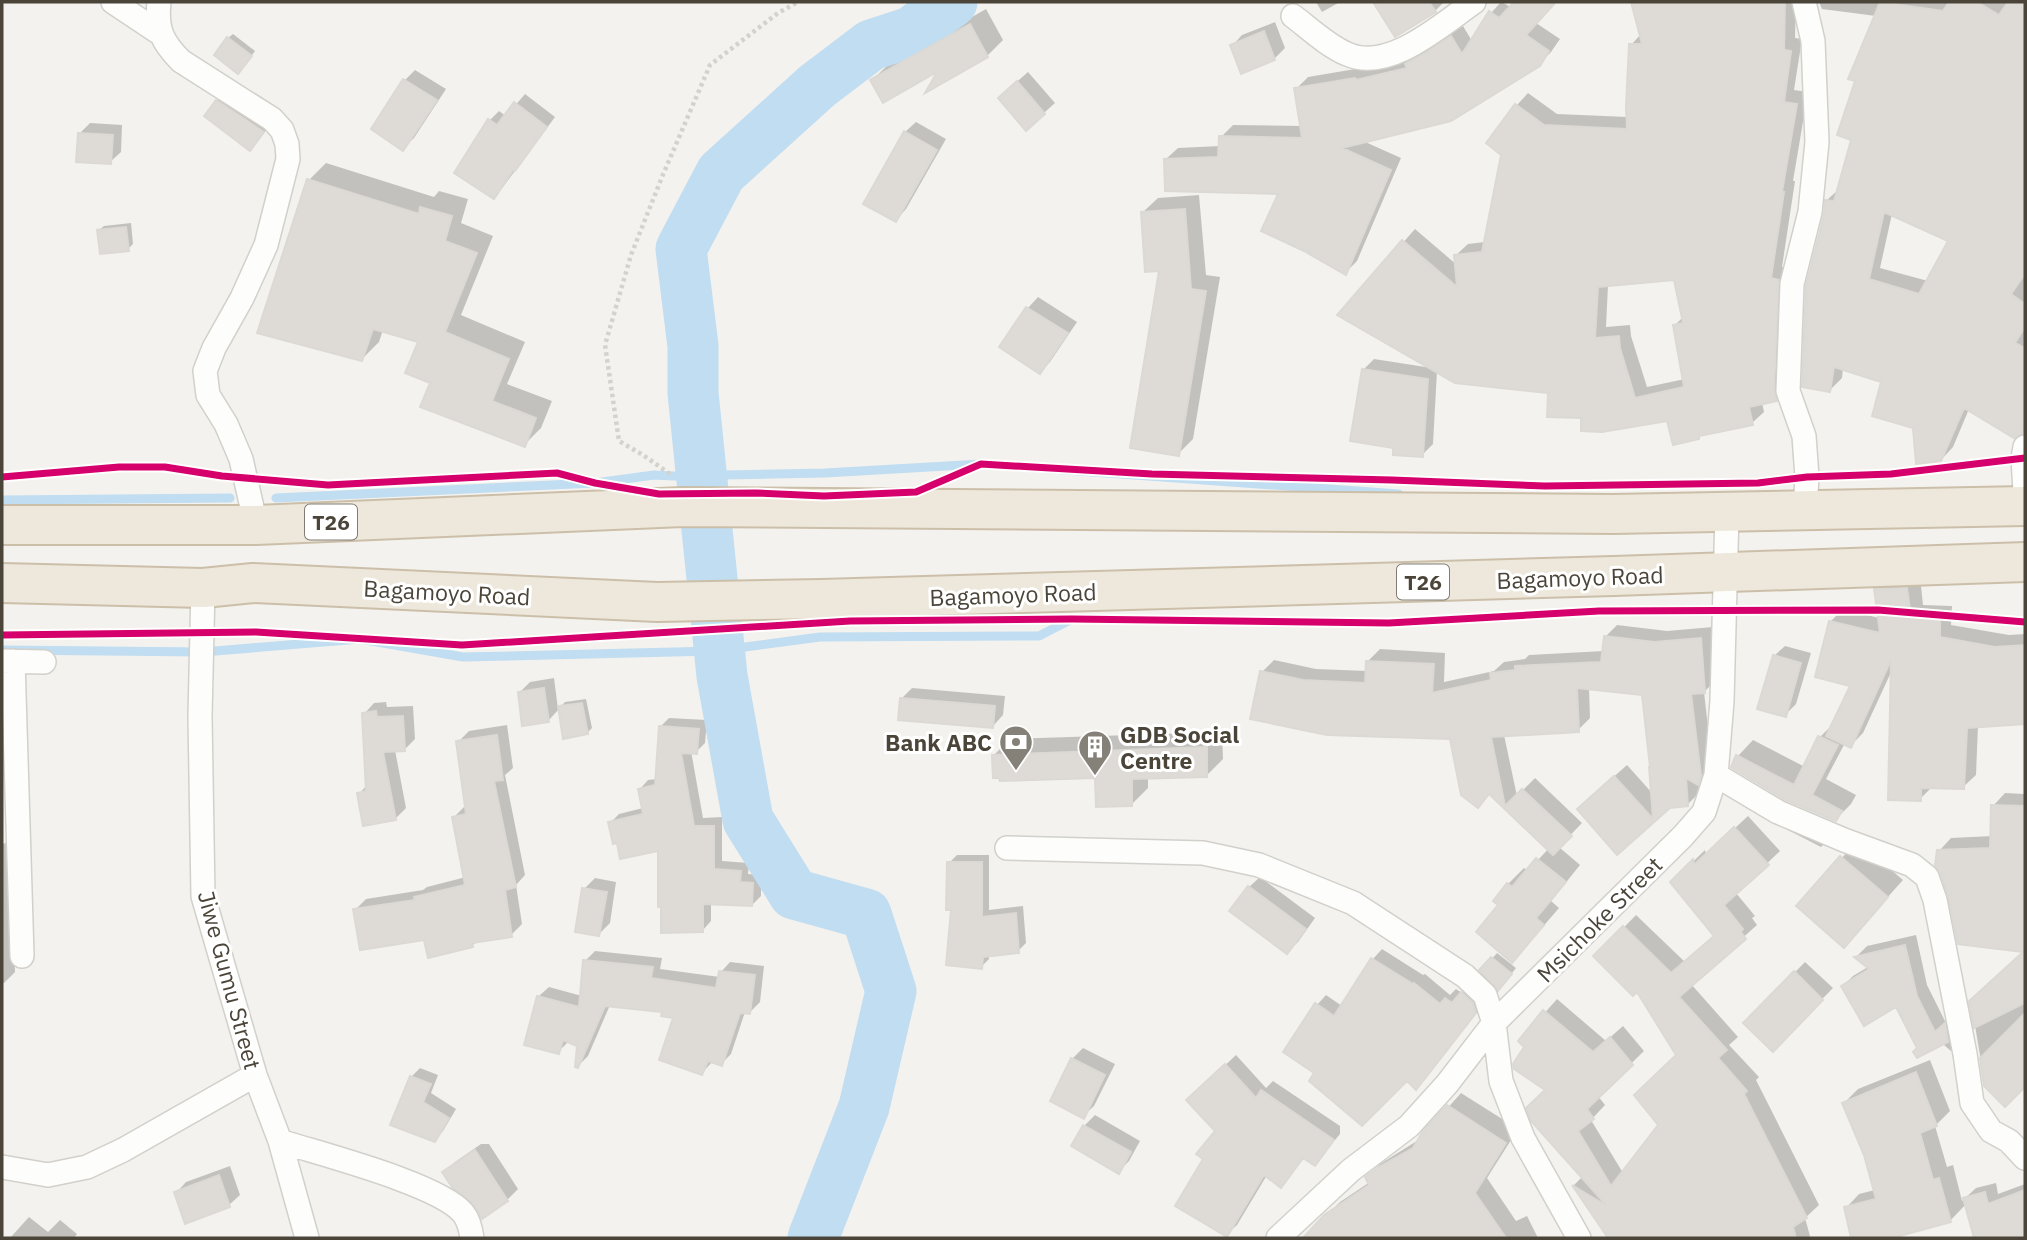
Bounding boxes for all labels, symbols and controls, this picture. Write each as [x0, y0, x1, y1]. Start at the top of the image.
road number: T26 [305, 504, 357, 540]
street label: Bagamoyo Road [1496, 559, 1664, 595]
road number: T26 [1397, 564, 1449, 600]
street label: Bagamoyo Road [363, 573, 531, 611]
street label: Bagamoyo Road [929, 576, 1097, 612]
place label: GDB Social Centre [1120, 719, 1239, 775]
bank icon: Bank ABC [997, 723, 1035, 772]
place label: Bank ABC [885, 727, 992, 757]
building icon: GDB Social Centre [1076, 728, 1114, 777]
street label: Msichoke Street [1530, 850, 1668, 988]
street label: Jiwe Gumu Street [192, 887, 268, 1073]

